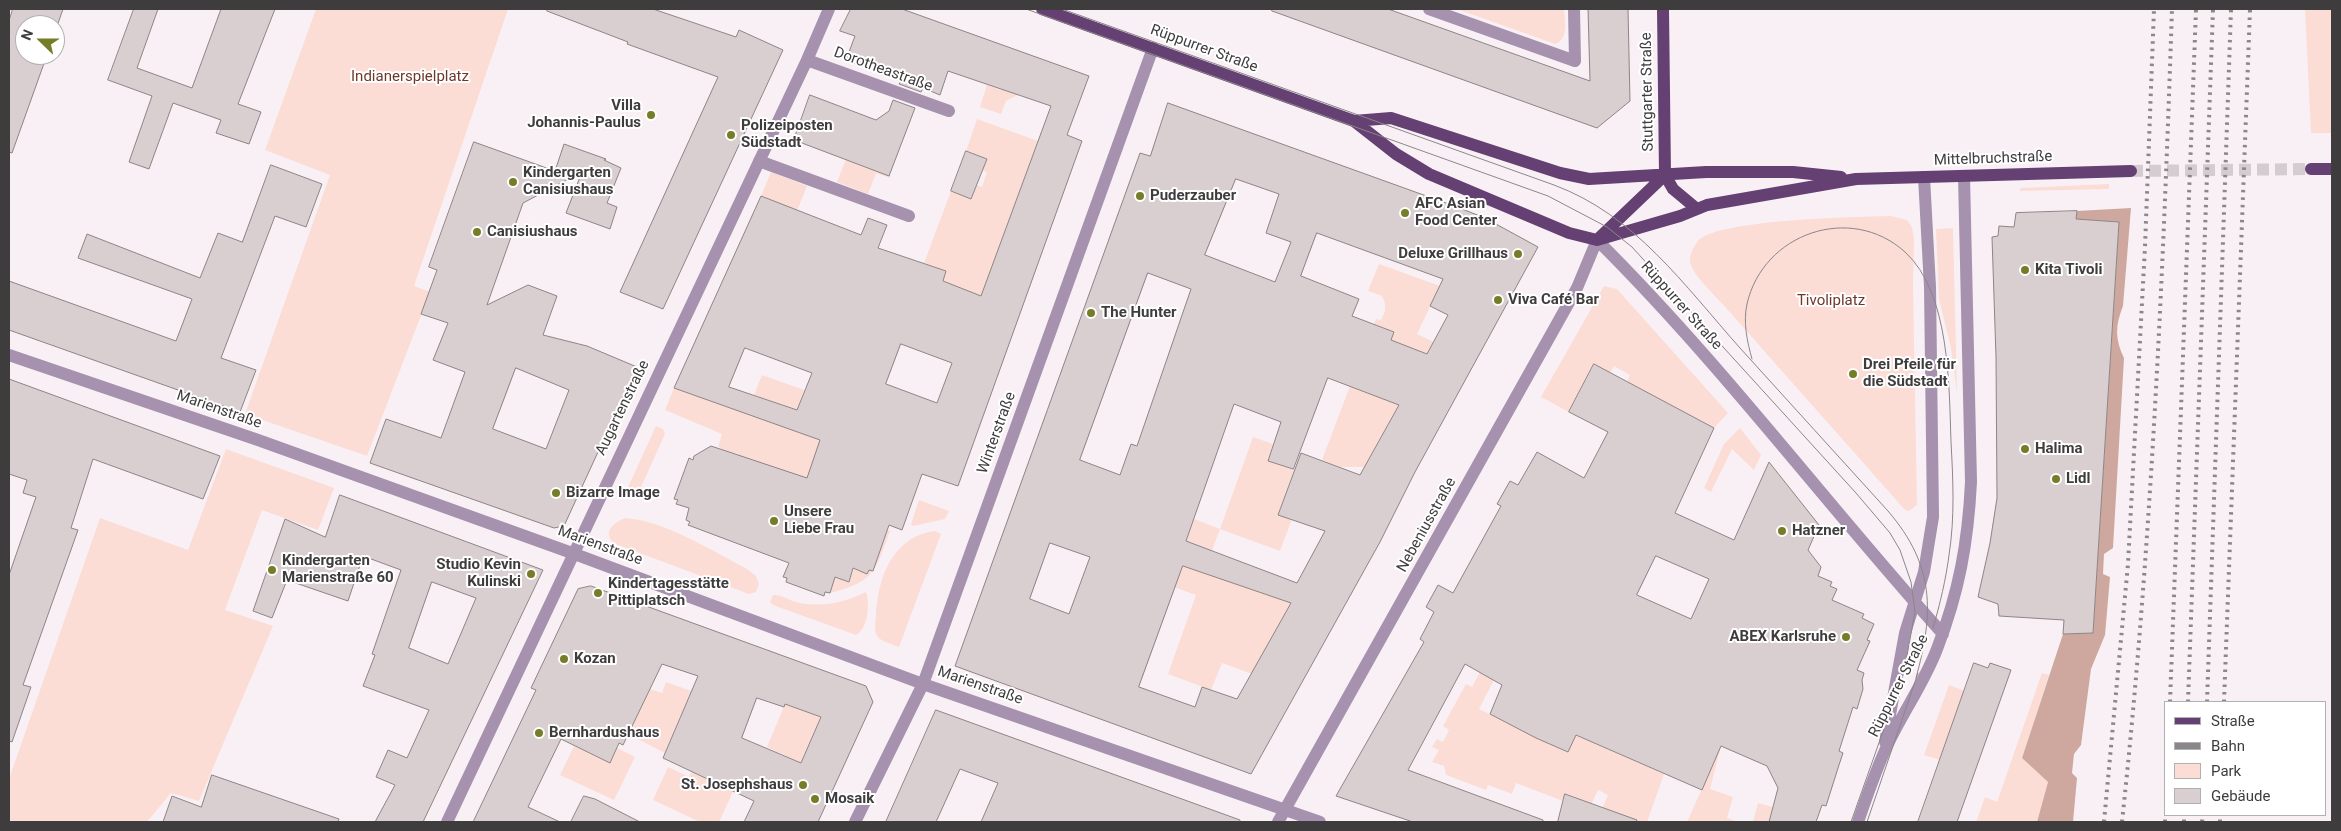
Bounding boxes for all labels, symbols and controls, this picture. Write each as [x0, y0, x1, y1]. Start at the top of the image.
north arrow [15, 15, 65, 65]
street label: Rüppurrer Straße [1148, 21, 1260, 77]
text: N [18, 27, 36, 42]
street label: Stuttgarter Straße [1638, 32, 1658, 152]
street label: Dorotheastraße [831, 44, 935, 96]
park label: Indianerspielplatz [351, 68, 469, 86]
place label: Villa Johannis-Paulus [527, 97, 641, 132]
marker: Villa Johannis-Paulus [645, 109, 657, 121]
place label: Polizeiposten Südstadt [741, 117, 833, 152]
marker: Polizeiposten Südstadt [725, 129, 737, 141]
street label: Mittelbruchstraße [1933, 148, 2053, 170]
place label: Kindergarten Canisiushaus [523, 164, 614, 199]
marker: Kindergarten Canisiushaus [507, 176, 519, 188]
place label: Puderzauber [1150, 187, 1236, 205]
marker: Puderzauber [1134, 190, 1146, 202]
place label: AFC Asian Food Center [1415, 195, 1497, 230]
marker: AFC Asian Food Center [1399, 207, 1411, 219]
place label: Canisiushaus [487, 223, 578, 241]
marker: Canisiushaus [471, 226, 483, 238]
place label: Deluxe Grillhaus [1398, 245, 1508, 263]
marker: Deluxe Grillhaus [1512, 248, 1524, 260]
street label: Rüppurrer Straße [1636, 258, 1726, 354]
place label: Kita Tivoli [2035, 261, 2102, 279]
marker: Kita Tivoli [2019, 264, 2031, 276]
place label: Viva Café Bar [1508, 291, 1599, 309]
park label: Tivoliplatz [1797, 292, 1865, 310]
marker: Viva Café Bar [1492, 294, 1504, 306]
place label: The Hunter [1101, 304, 1177, 322]
marker: The Hunter [1085, 307, 1097, 319]
place label: Drei Pfeile für die Südstadt [1863, 356, 1956, 391]
street label: Augartenstraße [592, 357, 654, 459]
marker: Drei Pfeile für die Südstadt [1847, 368, 1859, 380]
street label: Marienstraße [174, 387, 264, 433]
street label: Winterstraße [974, 390, 1020, 476]
place label: Halima [2035, 440, 2083, 458]
marker: Halima [2019, 443, 2031, 455]
place label: Lidl [2066, 470, 2090, 488]
marker: Lidl [2050, 473, 2062, 485]
street label: Nebeniusstraße [1394, 475, 1460, 575]
place label: Bizarre Image [566, 484, 660, 502]
marker: Bizarre Image [550, 487, 562, 499]
place label: Unsere Liebe Frau [784, 503, 854, 538]
marker: Unsere Liebe Frau [768, 515, 780, 527]
street label: Marienstraße [555, 522, 645, 570]
place label: Hatzner [1792, 522, 1845, 540]
marker: Hatzner [1776, 525, 1788, 537]
place label: Kindergarten Marienstraße 60 [282, 552, 394, 587]
place label: Studio Kevin Kulinski [436, 556, 521, 591]
marker: Kindergarten Marienstraße 60 [266, 564, 278, 576]
marker: Studio Kevin Kulinski [525, 568, 537, 580]
place label: Kindertagesstätte Pittiplatsch [608, 575, 729, 610]
marker: Kindertagesstätte Pittiplatsch [592, 587, 604, 599]
place label: ABEX Karlsruhe [1730, 628, 1836, 646]
marker: ABEX Karlsruhe [1840, 631, 1852, 643]
street label: Rüppurrer Straße [1865, 632, 1933, 740]
place label: Kozan [574, 650, 616, 668]
marker: Kozan [558, 653, 570, 665]
street label: Marienstraße [935, 663, 1025, 709]
legend [2164, 701, 2326, 816]
text: Straße [2211, 712, 2255, 730]
place label: Bernhardushaus [549, 724, 659, 742]
marker: Bernhardushaus [533, 727, 545, 739]
text: Bahn [2211, 737, 2245, 755]
text: Park [2211, 762, 2241, 780]
place label: St. Josephshaus [681, 776, 793, 794]
marker: St. Josephshaus [797, 779, 809, 791]
text: Gebäude [2211, 787, 2270, 805]
place label: Mosaik [825, 790, 874, 808]
marker: Mosaik [809, 793, 821, 805]

